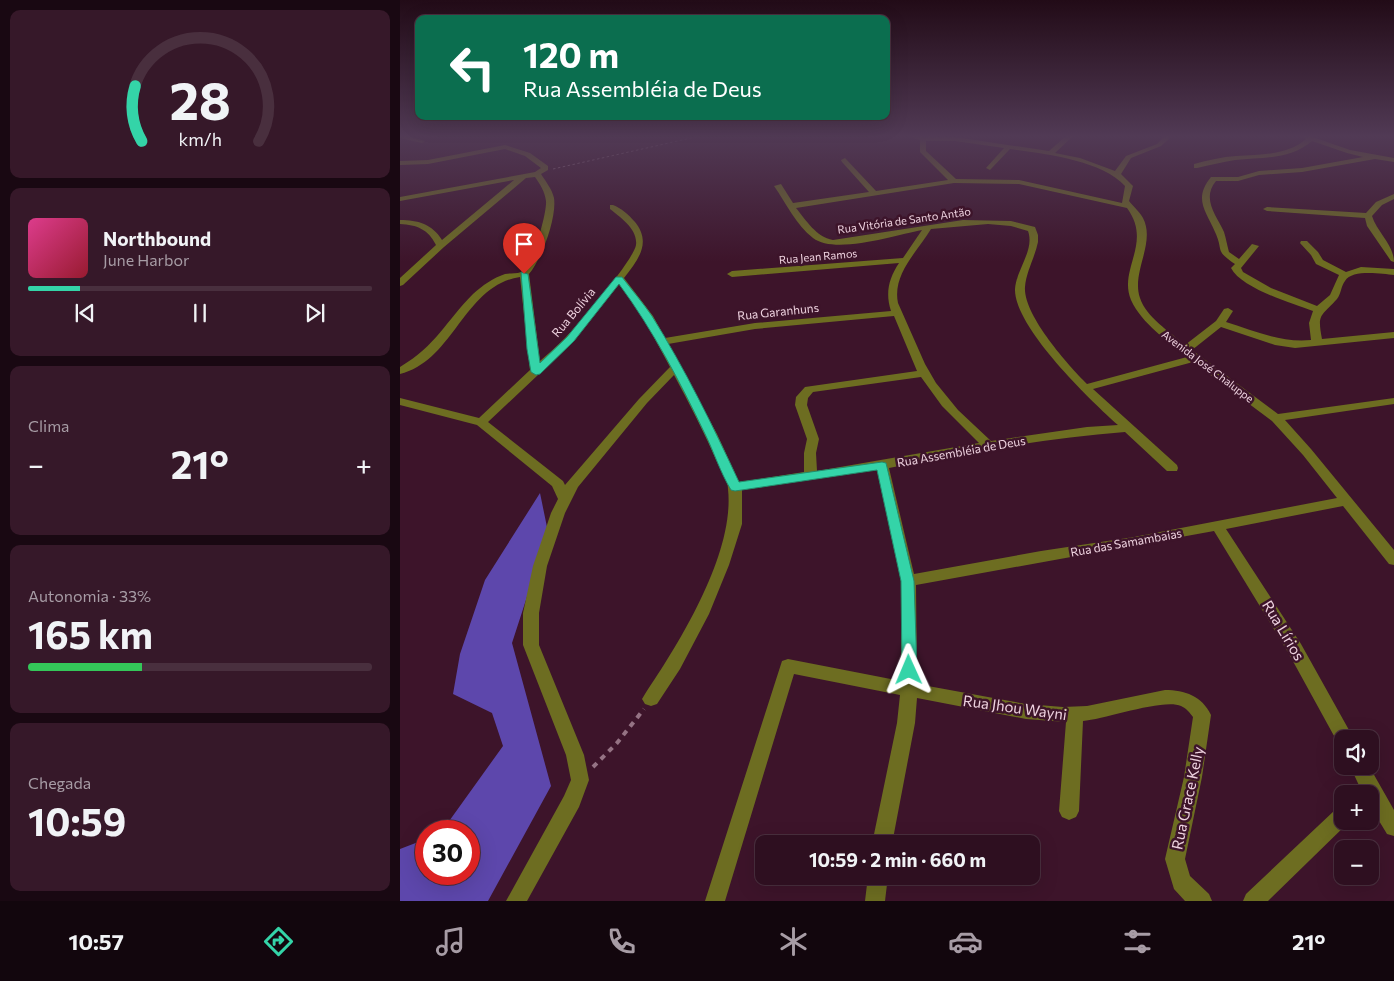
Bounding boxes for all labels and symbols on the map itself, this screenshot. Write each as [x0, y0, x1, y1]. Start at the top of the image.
street label: Rua Vitória de Santo Antão [837, 204, 972, 236]
pin [503, 223, 545, 274]
street label: Rua Jean Ramos [778, 246, 858, 267]
street label: Rua Bolívia [548, 285, 598, 339]
street label: Rua Garanhuns [736, 300, 820, 322]
street label: Avenida José Chaluppe [1159, 327, 1257, 406]
street label: Rua Assembléia de Deus [896, 433, 1026, 469]
street label: Rua das Samambaias [1069, 525, 1183, 559]
street label: Rua Lírios [1259, 597, 1309, 663]
position arrow [882, 643, 934, 695]
street label: Rua Jhou Wayni [962, 691, 1068, 723]
street label: Rua Grace Kelly [1167, 745, 1207, 851]
speed limit sign: 30 [415, 820, 480, 885]

